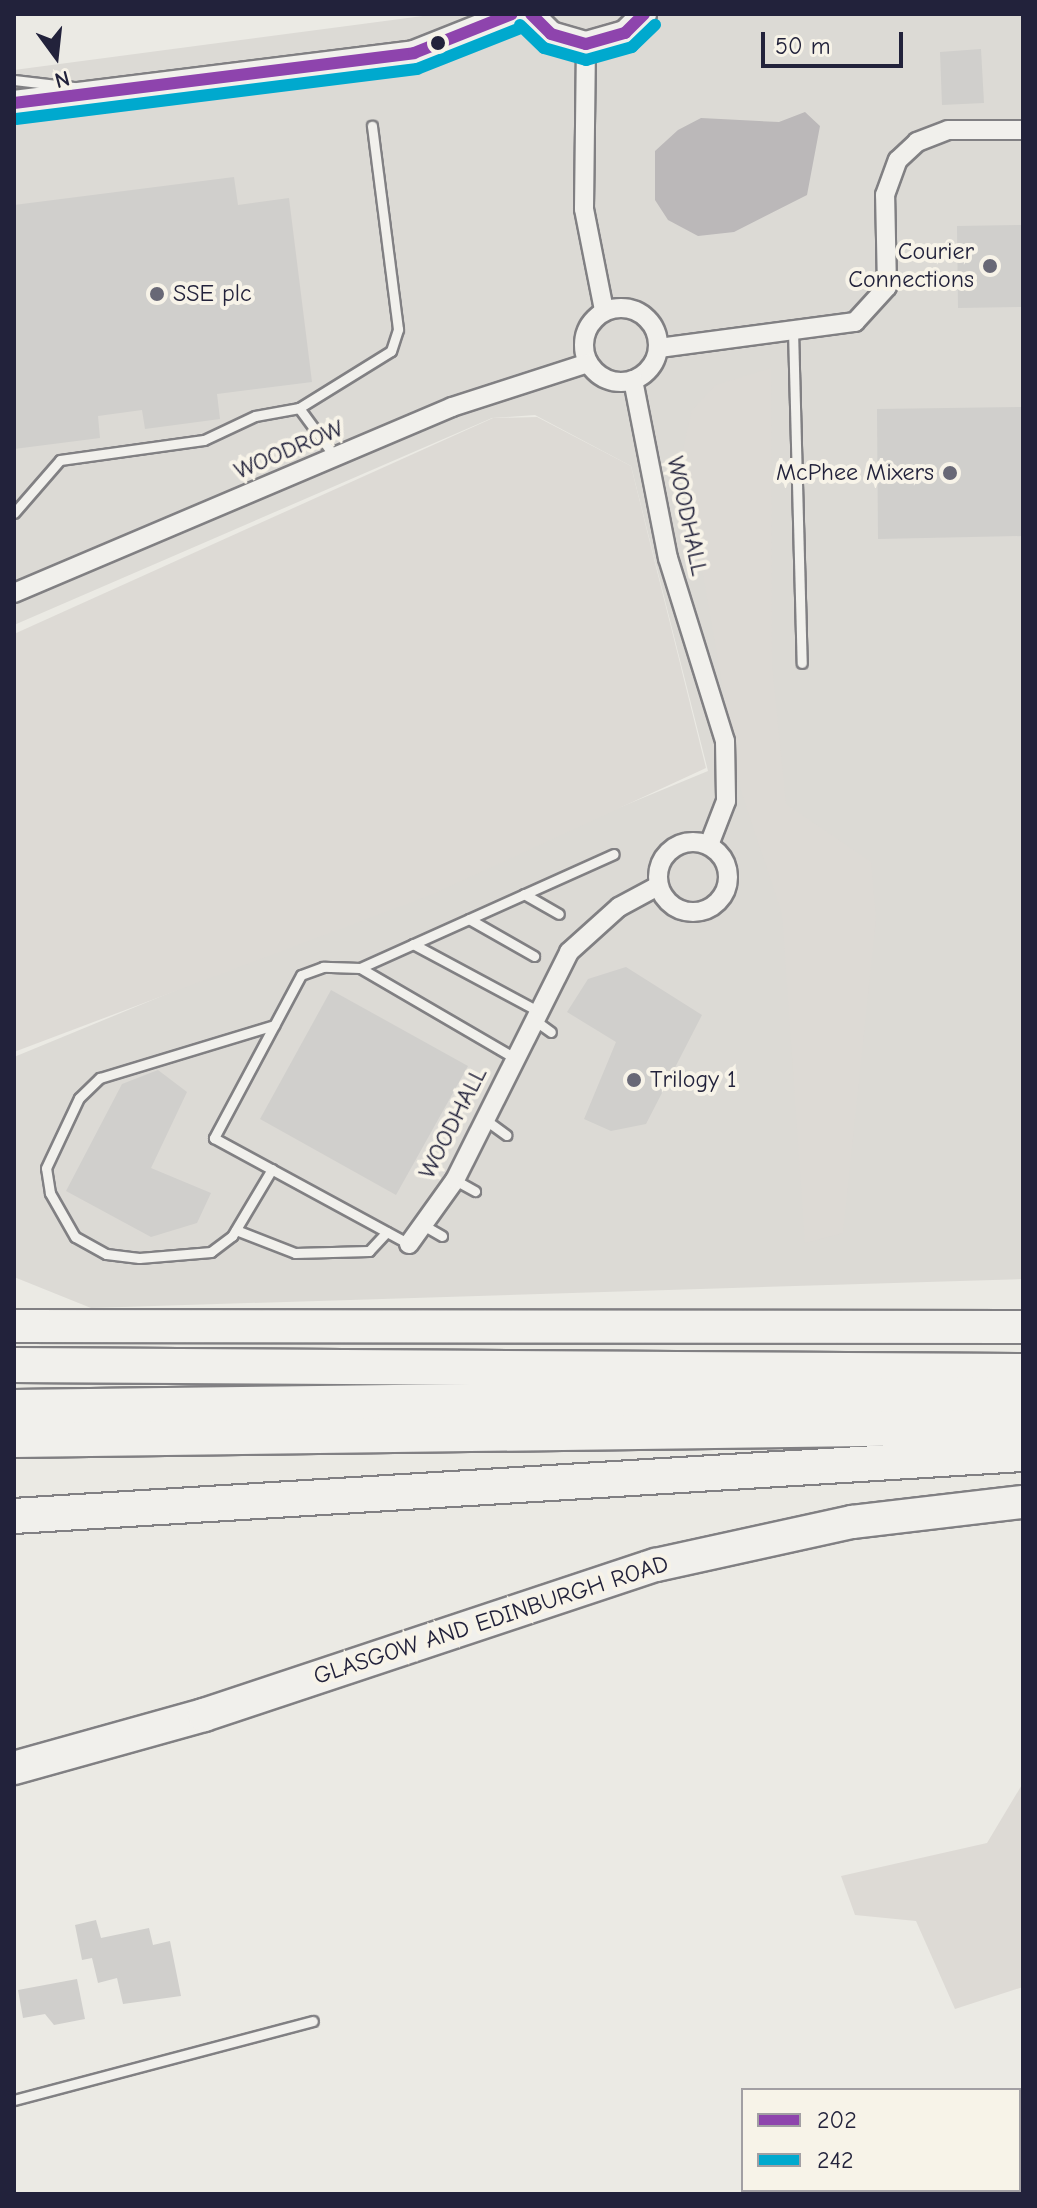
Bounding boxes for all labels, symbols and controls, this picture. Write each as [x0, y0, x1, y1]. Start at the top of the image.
north arrow [16, 16, 96, 96]
scale bar [765, 16, 907, 66]
text: 50 m [775, 32, 831, 60]
unlabelled marker [430, 35, 446, 51]
text: N [52, 65, 73, 94]
place label: Courier Connections [848, 238, 974, 294]
marker: Courier Connections [981, 257, 999, 275]
place label: SSE plc [173, 280, 252, 308]
marker: SSE plc [148, 285, 166, 303]
street label: WOODROW [230, 414, 348, 486]
street label: WOODHALL [660, 454, 714, 578]
place label: McPhee Mixers [776, 459, 934, 487]
marker: McPhee Mixers [941, 464, 959, 482]
street label: WOODHALL [413, 1062, 493, 1184]
place label: Trilogy 1 [650, 1066, 736, 1094]
marker: Trilogy 1 [625, 1071, 643, 1089]
street label: GLASGOW AND EDINBURGH ROAD [310, 1549, 672, 1691]
legend [741, 2088, 1021, 2192]
text: 202 [817, 2106, 857, 2134]
text: 242 [817, 2146, 854, 2174]

